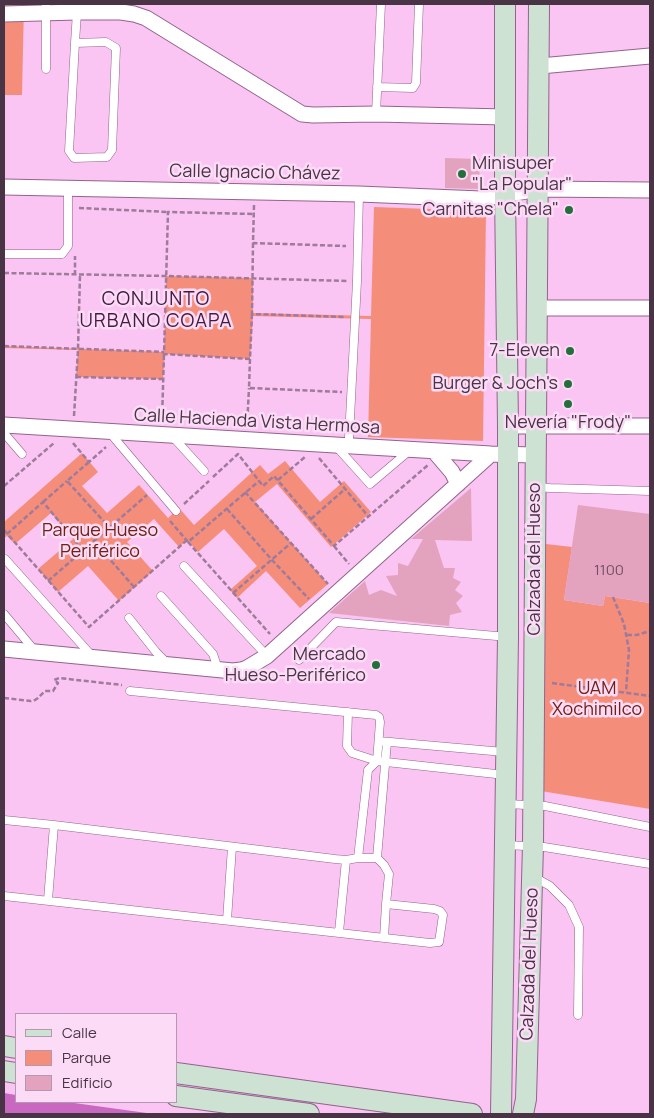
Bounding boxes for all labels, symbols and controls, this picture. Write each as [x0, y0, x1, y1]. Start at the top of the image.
place label: Minisuper "La Popular" [472, 153, 572, 195]
street label: Calle Ignacio Chávez [169, 161, 341, 185]
marker: Minisuper "La Popular" [456, 168, 468, 180]
place label: Carnitas "Chela" [422, 199, 559, 221]
marker: Carnitas "Chela" [563, 204, 575, 216]
district label: CONJUNTO URBANO COAPA [78, 289, 234, 333]
place label: 7-Eleven [489, 340, 560, 362]
marker: 7-Eleven [564, 345, 576, 357]
place label: Burger & Joch's [432, 373, 558, 395]
marker: Burger & Joch's [562, 378, 574, 390]
marker: Nevería "Frody" [562, 398, 574, 410]
street label: Calle Hacienda Vista Hermosa [133, 405, 381, 439]
place label: Nevería "Frody" [505, 412, 631, 434]
street label: Calzada del Hueso [524, 483, 546, 635]
park label: Parque Hueso Periférico [42, 520, 158, 562]
house number: 1100 [594, 562, 624, 580]
place label: Mercado Hueso-Periférico [225, 644, 366, 686]
marker: Mercado Hueso-Periférico [370, 659, 382, 671]
park label: UAM Xochimilco [552, 678, 642, 721]
street label: Calzada del Hueso [517, 887, 543, 1041]
legend [15, 1013, 178, 1103]
text: Calle [62, 1022, 97, 1043]
text: Parque [62, 1047, 111, 1068]
text: Edificio [62, 1072, 112, 1093]

